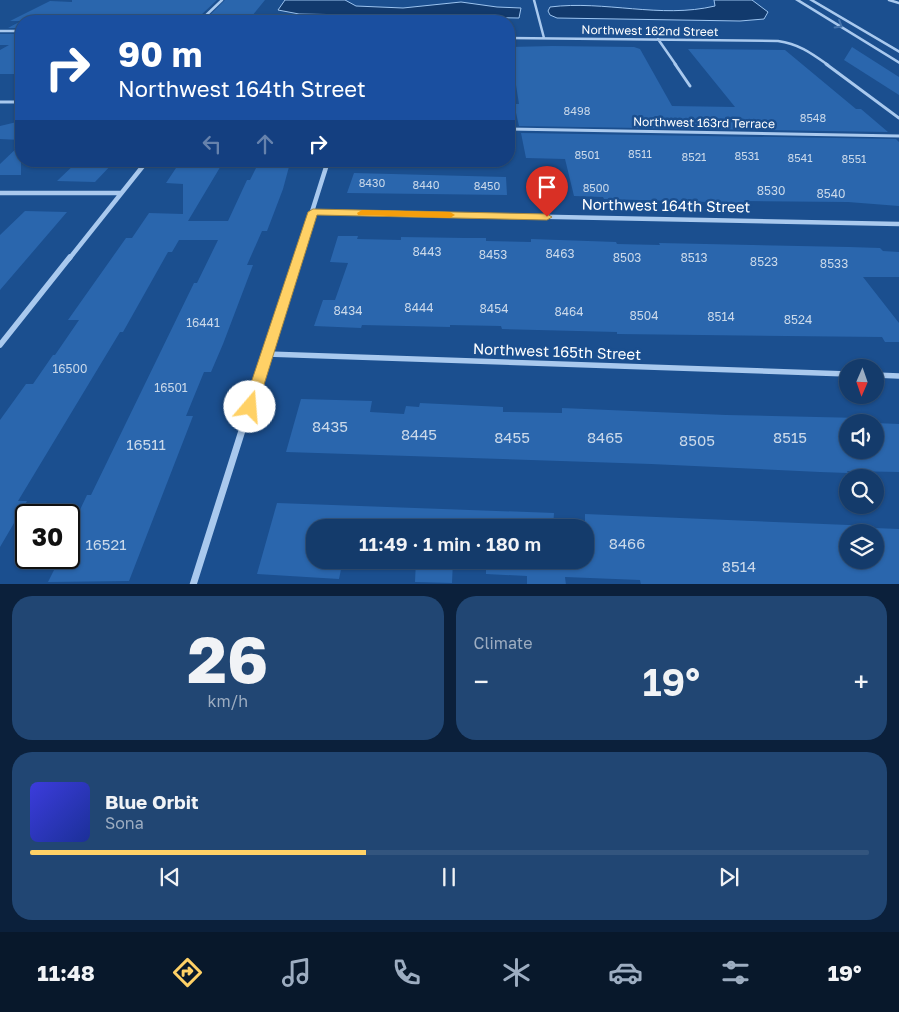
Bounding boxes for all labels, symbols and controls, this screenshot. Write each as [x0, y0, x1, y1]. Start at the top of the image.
one-way arrow [833, 19, 842, 29]
street label: Northwest 162nd Street [581, 22, 719, 39]
text: 90 m [118, 33, 202, 75]
icon: right [35, 35, 100, 100]
text: Northwest 164th Street [118, 75, 366, 102]
house number: 8498 [564, 104, 591, 117]
house number: 8548 [800, 111, 827, 124]
street label: Northwest 163rd Terrace [633, 114, 775, 131]
icon: left [198, 130, 226, 158]
icon: ahead [251, 130, 279, 158]
icon: right [304, 130, 332, 158]
house number: 8511 [628, 147, 652, 160]
house number: 8501 [574, 148, 600, 161]
house number: 8531 [735, 149, 759, 162]
house number: 8521 [682, 150, 706, 163]
house number: 8541 [787, 151, 813, 164]
house number: 8551 [842, 152, 866, 165]
pin [526, 166, 568, 217]
icon: arrive [533, 173, 561, 201]
house number: 8430 [359, 176, 386, 189]
house number: 8440 [413, 178, 440, 191]
house number: 8450 [474, 179, 500, 192]
house number: 8500 [583, 181, 610, 194]
house number: 8530 [757, 183, 785, 198]
house number: 8540 [816, 186, 846, 201]
street label: Northwest 164th Street [581, 195, 751, 215]
house number: 8443 [413, 244, 441, 259]
house number: 8463 [546, 246, 574, 261]
house number: 8453 [479, 247, 507, 262]
house number: 8503 [613, 250, 641, 265]
house number: 8513 [680, 250, 708, 265]
house number: 8523 [750, 254, 778, 269]
house number: 8533 [820, 256, 848, 271]
house number: 8444 [404, 300, 434, 315]
house number: 8454 [480, 301, 508, 316]
house number: 8434 [334, 303, 362, 318]
house number: 8464 [554, 304, 584, 319]
house number: 8504 [629, 308, 659, 323]
house number: 8514 [707, 309, 735, 324]
house number: 8524 [784, 312, 812, 327]
house number: 16441 [186, 315, 220, 330]
street label: Northwest 165th Street [473, 339, 642, 363]
north arrow [839, 359, 884, 404]
map controls [839, 359, 884, 569]
house number: 16500 [53, 361, 87, 376]
house number: 16501 [154, 380, 188, 395]
position arrow [223, 380, 275, 432]
button: sound [839, 414, 884, 459]
house number: 8435 [312, 417, 348, 435]
house number: 8445 [401, 425, 437, 443]
house number: 8455 [494, 428, 530, 446]
house number: 8465 [587, 428, 623, 446]
house number: 8515 [773, 428, 807, 446]
house number: 8505 [679, 431, 715, 449]
house number: 16511 [126, 435, 166, 453]
button: search [839, 469, 884, 514]
speed limit sign: 30 [15, 504, 80, 569]
button: layers [839, 524, 884, 569]
text: 11:49 · 1 min · 180 m [359, 532, 541, 555]
house number: 8466 [609, 534, 645, 552]
house number: 16521 [85, 535, 127, 553]
house number: 8514 [722, 557, 756, 575]
text: 26 [187, 619, 268, 697]
text: Climate [474, 633, 533, 653]
text: 19° [642, 659, 700, 704]
text: − [474, 665, 489, 698]
text: + [854, 665, 869, 698]
text: km/h [207, 691, 248, 711]
text: Blue Orbit [105, 790, 199, 813]
text: Sona [105, 813, 144, 833]
icon: previous [156, 863, 184, 891]
icon: pause [435, 863, 463, 891]
icon: next [715, 863, 743, 891]
icon: directions [170, 955, 205, 990]
icon: music [279, 955, 314, 990]
icon: phone [389, 955, 424, 990]
icon: climate [499, 955, 534, 990]
icon: car [608, 955, 643, 990]
icon: filters [718, 955, 753, 990]
text: 11:48 [37, 959, 95, 986]
text: 19° [828, 959, 862, 986]

